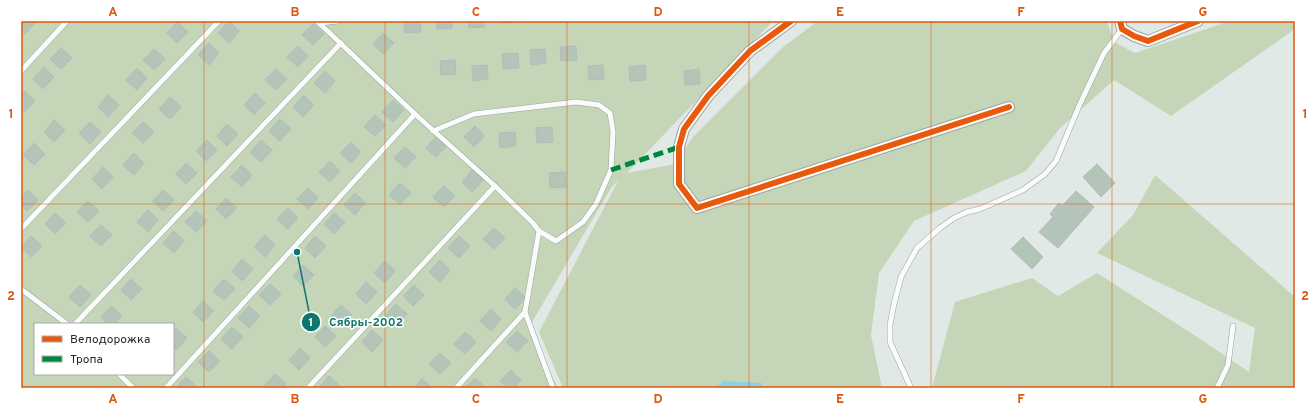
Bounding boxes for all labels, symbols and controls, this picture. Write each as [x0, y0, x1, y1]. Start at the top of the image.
text: A [108, 5, 118, 21]
text: B [291, 5, 300, 21]
text: C [472, 5, 480, 21]
text: D [653, 5, 663, 21]
text: E [836, 5, 844, 21]
text: F [1017, 5, 1025, 21]
text: G [1199, 5, 1208, 21]
text: 1 [8, 107, 14, 123]
text: 1 [1302, 107, 1308, 123]
text: 2 [7, 289, 15, 305]
text: 2 [1301, 289, 1309, 305]
callout: Сябры-2002 [301, 310, 411, 334]
text: 1 [309, 315, 313, 331]
text: Сябры-2002 [329, 315, 403, 331]
legend [34, 323, 174, 375]
text: Велодорожка [70, 332, 150, 348]
text: Тропа [70, 352, 103, 368]
text: A [108, 392, 118, 408]
text: B [291, 392, 300, 408]
text: C [472, 392, 480, 408]
text: D [653, 392, 663, 408]
text: E [836, 392, 844, 408]
text: F [1017, 392, 1025, 408]
text: G [1199, 392, 1208, 408]

